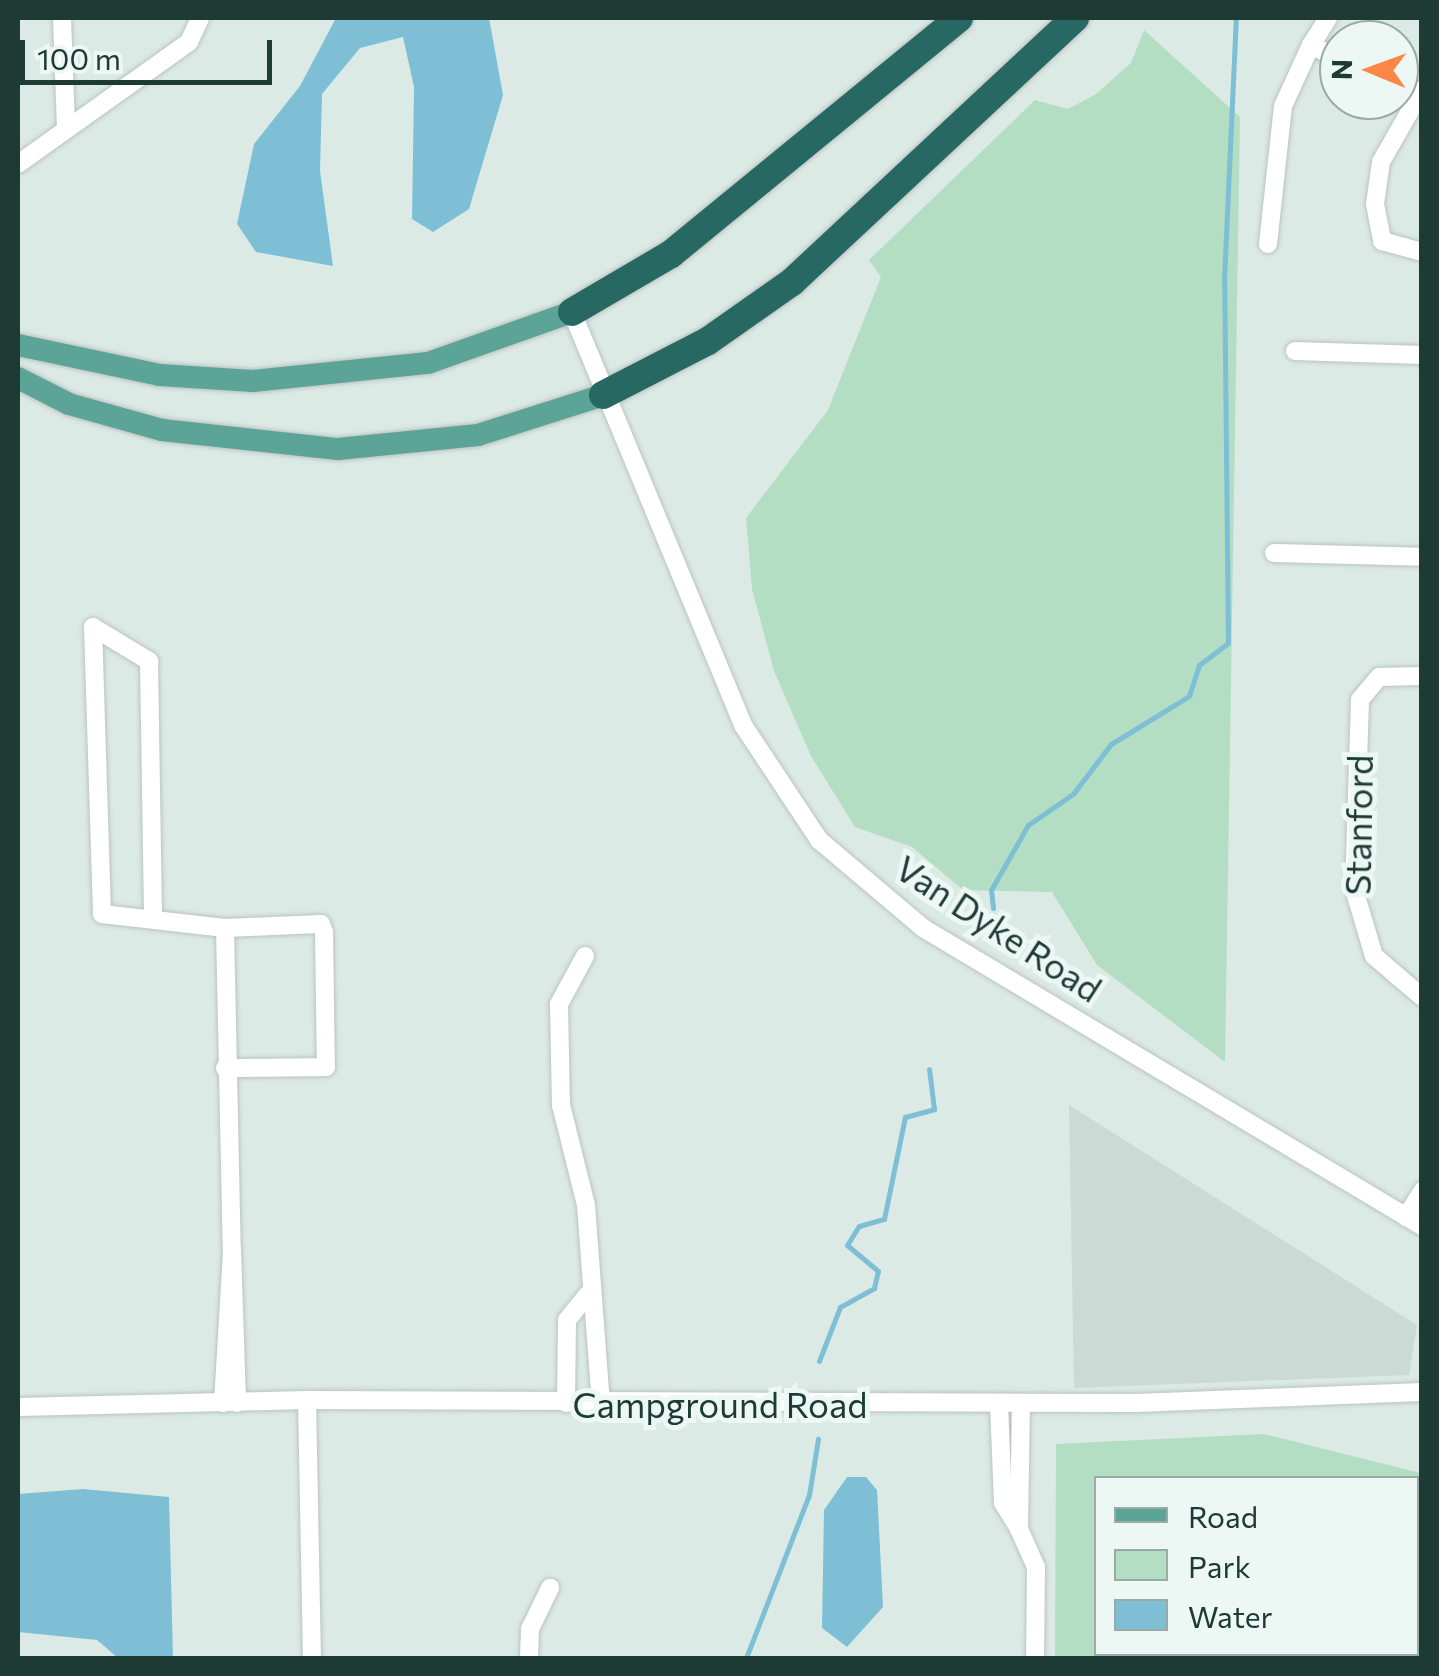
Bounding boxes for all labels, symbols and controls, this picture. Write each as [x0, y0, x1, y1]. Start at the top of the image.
scale bar [25, 20, 278, 82]
north arrow [1319, 20, 1419, 120]
text: 100 m [37, 39, 121, 76]
text: N [1324, 59, 1358, 80]
street label: Stanford [1336, 754, 1380, 896]
street label: Van Dyke Road [889, 846, 1109, 1010]
street label: Campground Road [572, 1383, 868, 1425]
legend [1094, 1476, 1419, 1656]
text: Road [1188, 1497, 1258, 1534]
text: Park [1188, 1547, 1251, 1584]
text: Water [1188, 1597, 1273, 1634]

